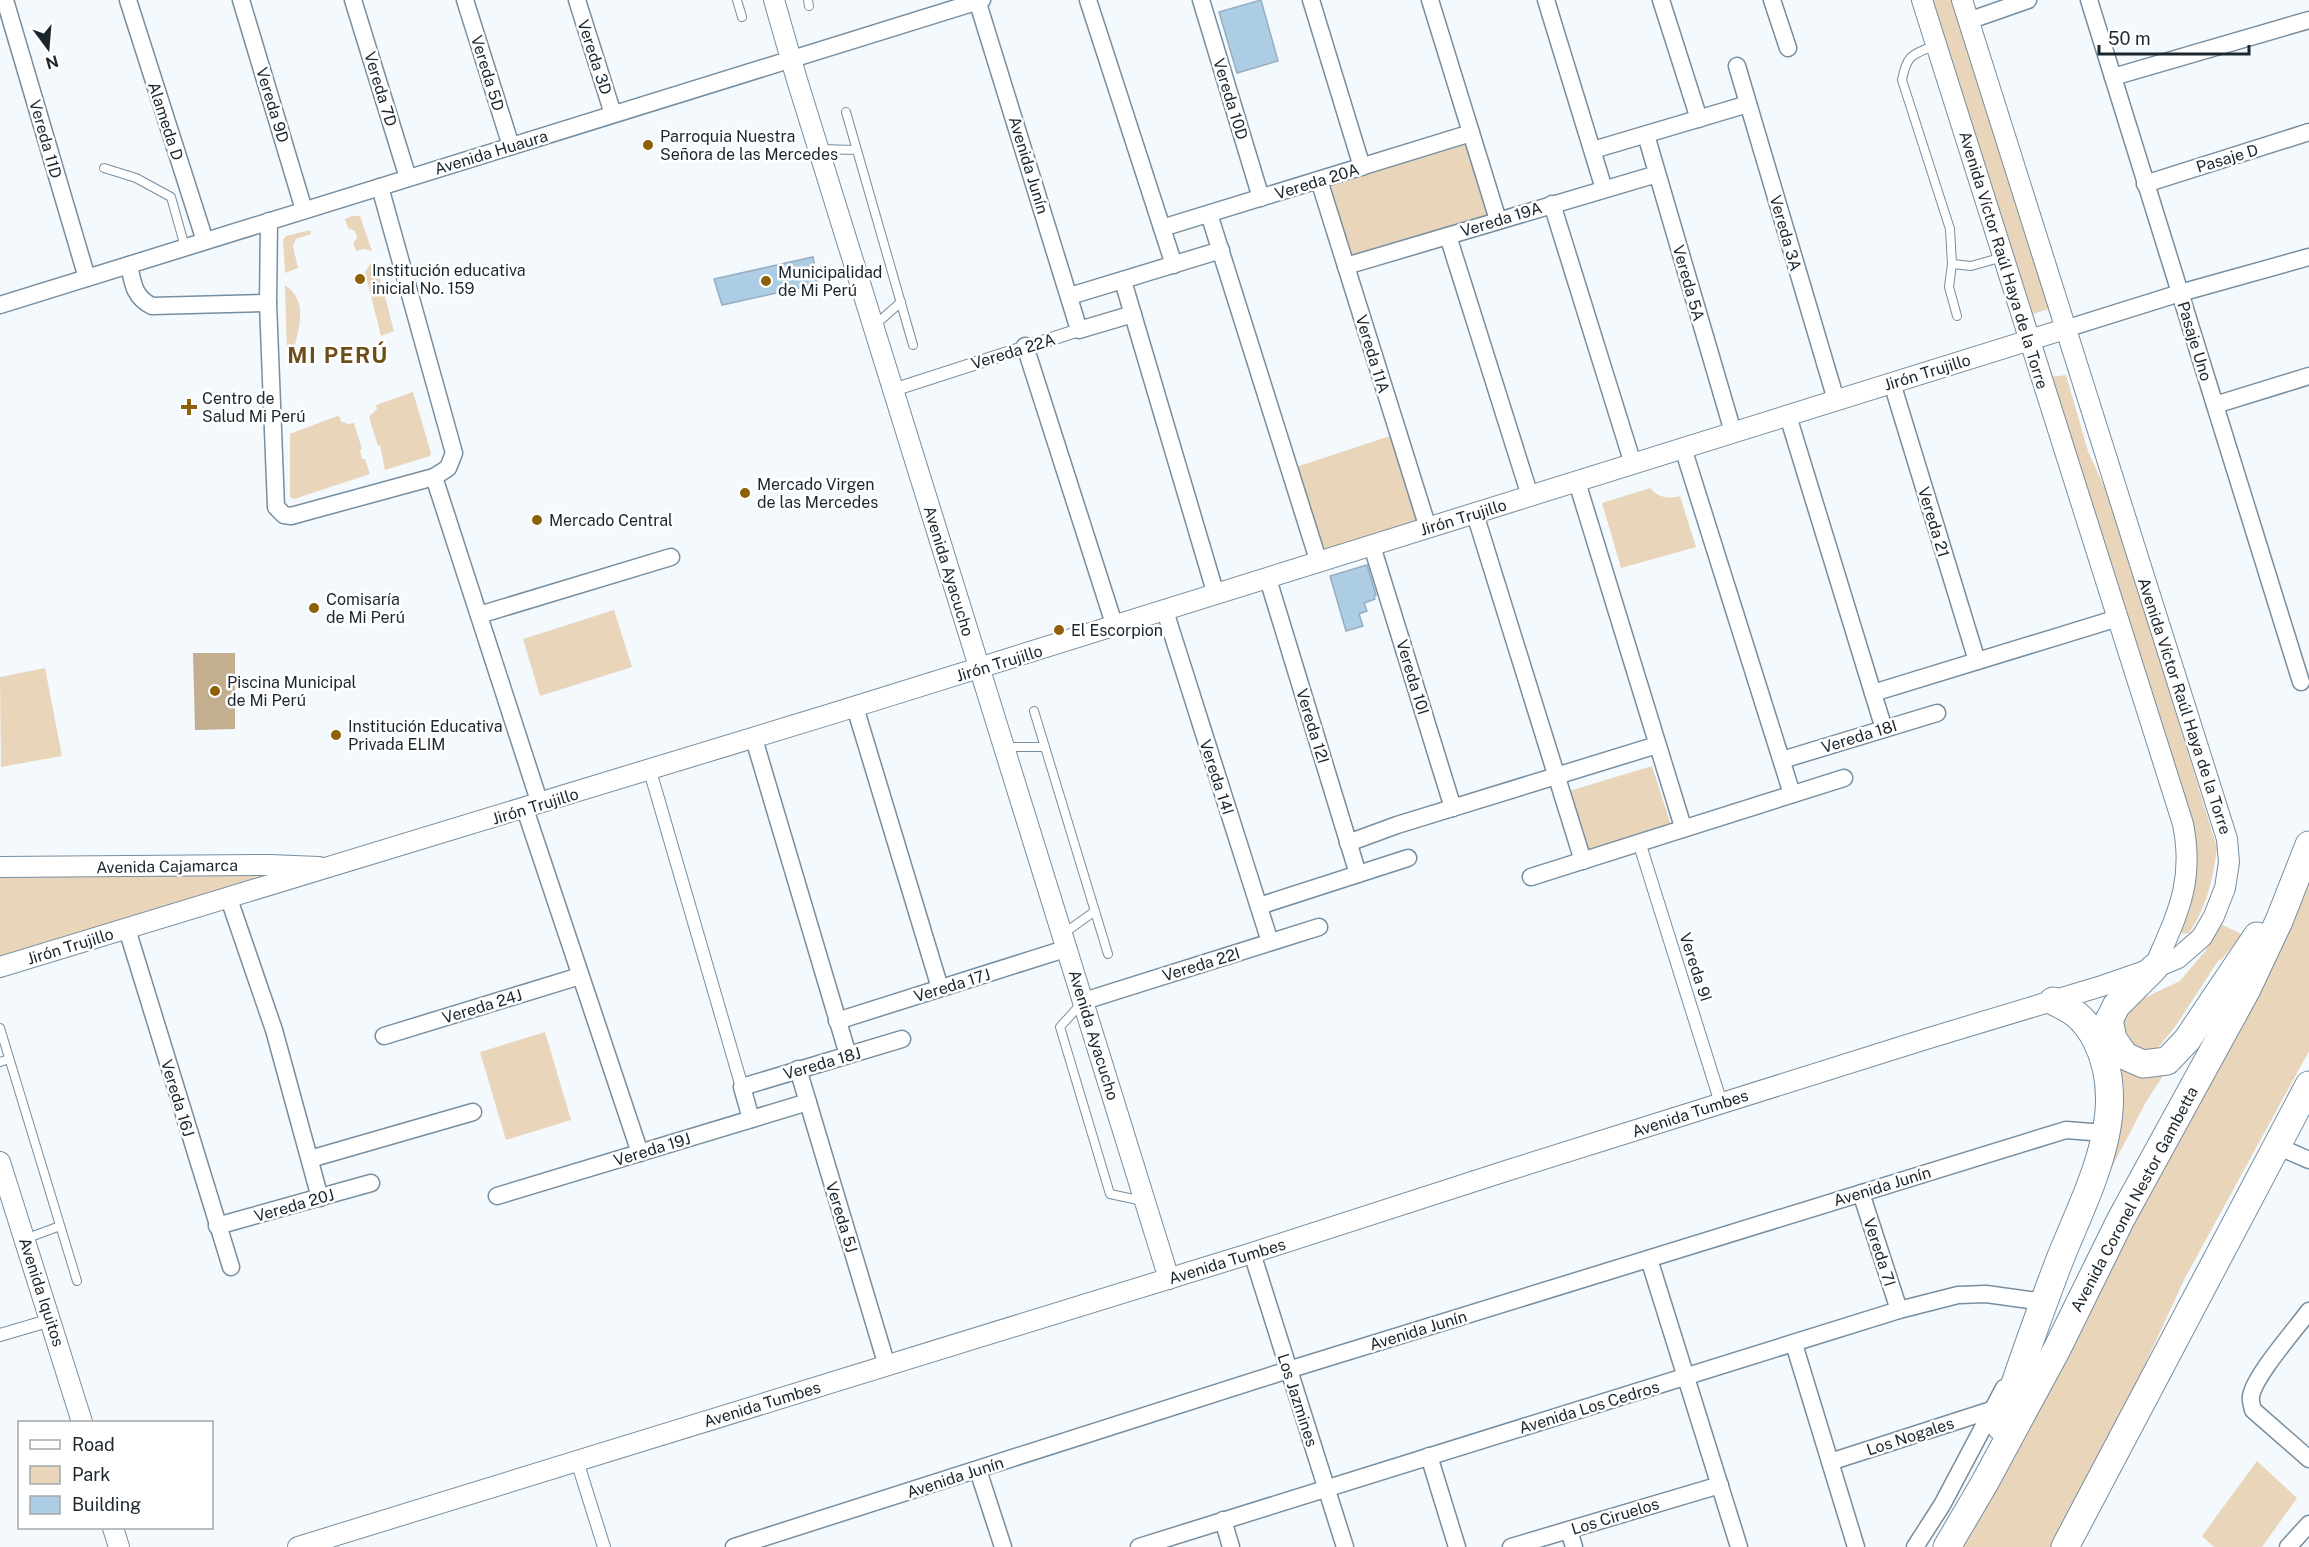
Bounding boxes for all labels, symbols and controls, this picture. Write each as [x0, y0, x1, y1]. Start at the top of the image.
street label: Vereda 3D [573, 17, 616, 97]
north arrow [18, 18, 78, 78]
scale bar [2099, 18, 2249, 56]
text: 50 m [2108, 28, 2151, 49]
street label: Vereda 5D [467, 33, 508, 113]
street label: Vereda 7D [360, 49, 401, 129]
text: N [43, 51, 61, 73]
street label: Vereda 10D [1209, 56, 1252, 142]
street label: Vereda 9D [252, 65, 293, 145]
street label: Alameda D [144, 80, 187, 163]
street label: Vereda 11D [25, 98, 66, 181]
street label: Avenida Junín [1005, 114, 1052, 216]
street label: Avenida Huaura [432, 126, 550, 179]
place label: Parroquia Nuestra Señora de las Mercedes [660, 127, 838, 164]
street label: Avenida Víctor Raúl Haya de la Torre [1955, 129, 2052, 391]
marker: Parroquia Nuestra Señora de las Mercedes [641, 138, 655, 152]
street label: Pasaje D [2194, 140, 2260, 177]
street label: Vereda 20A [1273, 160, 1362, 203]
street label: Vereda 3A [1766, 193, 1805, 273]
street label: Vereda 19A [1458, 198, 1544, 241]
street label: Vereda 5A [1669, 243, 1708, 323]
place label: Institución educativa inicial No. 159 [372, 261, 526, 298]
place label: Municipalidad de Mi Perú [778, 263, 882, 300]
marker: Institución educativa inicial No. 159 [353, 272, 367, 286]
marker: Municipalidad de Mi Perú [759, 274, 773, 288]
street label: Pasaje Uno [2173, 299, 2216, 383]
street label: Vereda 11A [1352, 313, 1393, 396]
street label: Vereda 22A [969, 330, 1058, 373]
district label: MI PERÚ [287, 341, 389, 368]
street label: Jirón Trujillo [1882, 350, 1973, 395]
place label: Centro de Salud Mi Perú [202, 389, 306, 426]
marker: Centro de Salud Mi Perú [180, 398, 198, 416]
place label: Mercado Virgen de las Mercedes [757, 475, 878, 512]
street label: Vereda 21 [1914, 485, 1953, 560]
marker: Mercado Virgen de las Mercedes [738, 486, 752, 500]
street label: Jirón Trujillo [1418, 495, 1509, 540]
street label: Avenida Ayacucho [920, 504, 977, 639]
place label: Mercado Central [549, 511, 673, 530]
marker: Mercado Central [530, 513, 544, 527]
street label: Avenida Víctor Raúl Haya de la Torre [2134, 575, 2235, 837]
place label: Comisaría de Mi Perú [326, 590, 405, 627]
marker: Comisaría de Mi Perú [307, 601, 321, 615]
place label: El Escorpion [1071, 621, 1163, 640]
marker: El Escorpion [1052, 623, 1066, 637]
street label: Vereda 10I [1392, 637, 1433, 717]
street label: Jirón Trujillo [954, 641, 1045, 686]
place label: Piscina Municipal de Mi Perú [227, 673, 357, 710]
marker: Piscina Municipal de Mi Perú [208, 684, 222, 698]
street label: Vereda 12I [1292, 686, 1333, 766]
street label: Vereda 18I [1819, 716, 1899, 757]
place label: Institución Educativa Privada ELIM [348, 717, 503, 754]
marker: Institución Educativa Privada ELIM [329, 728, 343, 742]
street label: Vereda 14I [1195, 737, 1238, 817]
street label: Jirón Trujillo [490, 784, 581, 829]
street label: Avenida Cajamarca [96, 856, 238, 877]
street label: Jirón Trujillo [25, 924, 116, 969]
street label: Vereda 9I [1676, 930, 1716, 1004]
street label: Vereda 22I [1160, 944, 1242, 985]
street label: Vereda 17J [912, 965, 993, 1006]
street label: Avenida Ayacucho [1065, 968, 1122, 1103]
street label: Vereda 24J [440, 985, 524, 1028]
street label: Vereda 18J [781, 1043, 863, 1084]
street label: Vereda 16J [157, 1057, 198, 1139]
street label: Avenida Coronel Nestor Gambetta [2067, 1083, 2202, 1315]
street label: Avenida Tumbes [1630, 1086, 1751, 1141]
street label: Vereda 19J [611, 1129, 693, 1170]
street label: Avenida Junín [1831, 1163, 1933, 1210]
street label: Vereda 5J [822, 1179, 861, 1255]
street label: Vereda 20J [252, 1185, 336, 1226]
street label: Vereda 7I [1860, 1216, 1899, 1289]
street label: Avenida Iquitos [15, 1235, 68, 1349]
street label: Avenida Tumbes [1166, 1235, 1288, 1288]
street label: Avenida Junín [1367, 1307, 1469, 1354]
street label: Los Jazmines [1274, 1351, 1322, 1449]
street label: Avenida Los Cedros [1517, 1377, 1662, 1438]
street label: Avenida Tumbes [701, 1378, 823, 1431]
street label: Los Nogales [1864, 1413, 1956, 1460]
legend [18, 1421, 213, 1529]
text: Road [72, 1434, 115, 1455]
street label: Avenida Junín [904, 1453, 1006, 1502]
text: Park [72, 1464, 110, 1485]
text: Building [72, 1494, 141, 1515]
street label: Los Ciruelos [1569, 1494, 1661, 1539]

